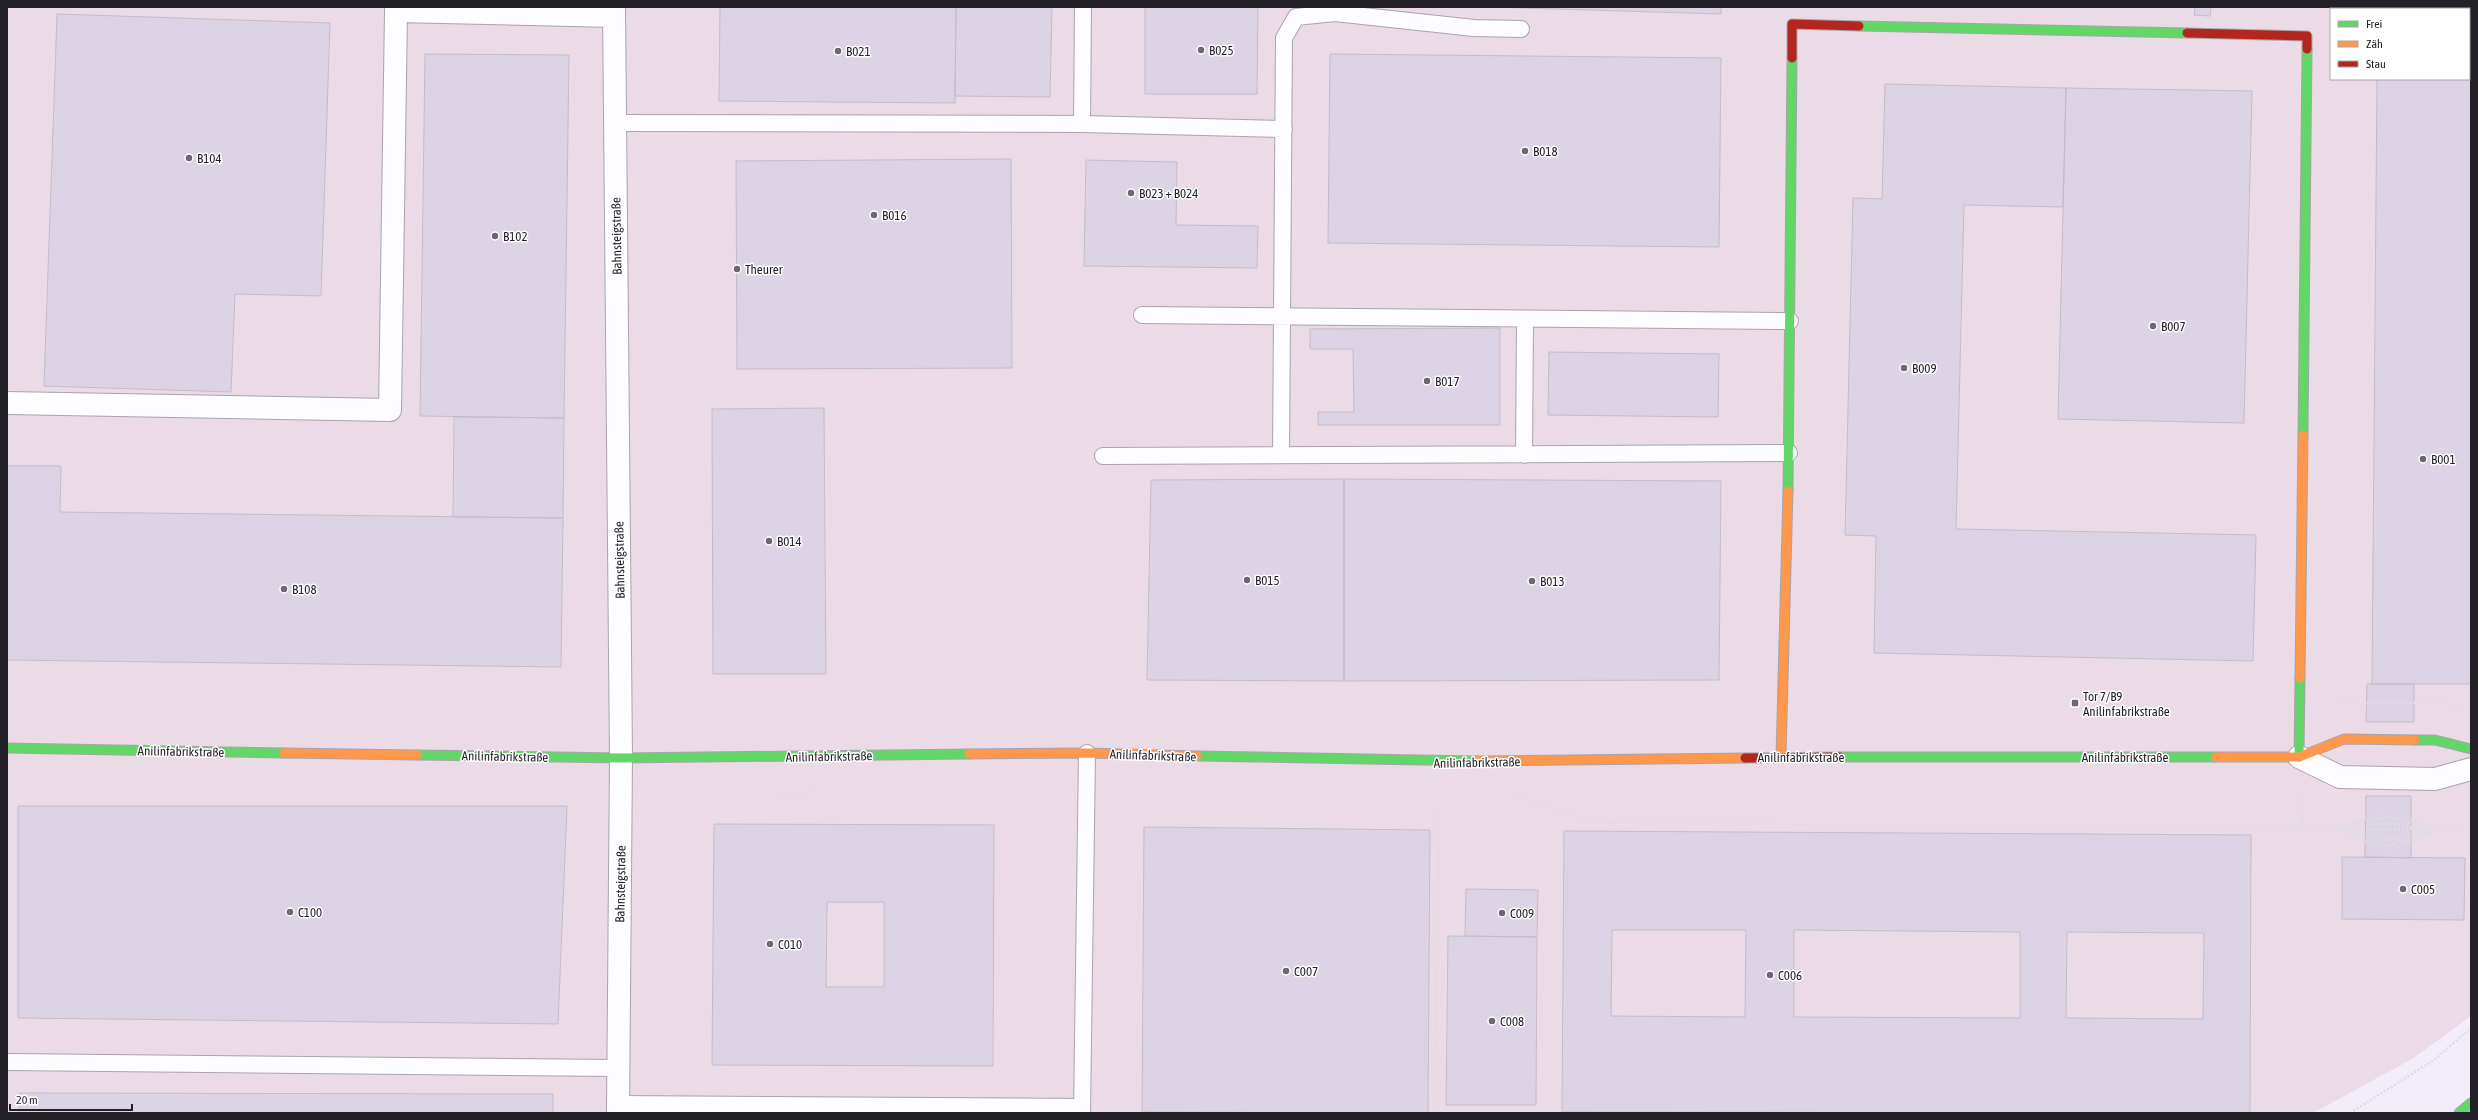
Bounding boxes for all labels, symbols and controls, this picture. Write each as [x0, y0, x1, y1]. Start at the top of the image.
legend [2330, 8, 2470, 80]
text: Frei [2366, 17, 2382, 31]
text: Zäh [2366, 37, 2383, 51]
place label: B025 [1209, 43, 1234, 58]
place label: B021 [846, 44, 871, 59]
marker: B025 [1196, 45, 1206, 55]
marker: B021 [833, 46, 843, 56]
text: Stau [2366, 57, 2386, 71]
place label: B018 [1533, 144, 1558, 159]
marker: B018 [1520, 146, 1530, 156]
place label: B104 [197, 151, 222, 166]
marker: B104 [184, 153, 194, 163]
place label: B023 + B024 [1139, 186, 1198, 201]
marker: B023 + B024 [1126, 188, 1136, 198]
street label: Bahnsteigstraße [608, 197, 625, 275]
place label: B016 [882, 208, 907, 223]
marker: B016 [869, 210, 879, 220]
place label: B102 [503, 229, 528, 244]
marker: B102 [490, 231, 500, 241]
place label: Theurer [745, 262, 783, 277]
marker: Theurer [732, 264, 742, 274]
place label: B007 [2161, 319, 2186, 334]
marker: B007 [2148, 321, 2158, 331]
place label: B009 [1912, 361, 1937, 376]
marker: B009 [1899, 363, 1909, 373]
place label: B017 [1435, 374, 1460, 389]
marker: B017 [1422, 376, 1432, 386]
place label: B001 [2431, 452, 2456, 467]
marker: B001 [2418, 454, 2428, 464]
street label: Bahnsteigstraße [611, 521, 628, 599]
place label: B014 [777, 534, 802, 549]
marker: B014 [764, 536, 774, 546]
place label: B015 [1255, 573, 1280, 588]
place label: B013 [1540, 574, 1565, 589]
marker: B015 [1242, 575, 1252, 585]
marker: B013 [1527, 576, 1537, 586]
place label: B108 [292, 582, 317, 597]
marker: B108 [279, 584, 289, 594]
place label: Tor 7/B9 Anilinfabrikstraße [2083, 689, 2170, 719]
marker: Tor 7/B9 Anilinfabrikstraße [2070, 698, 2080, 708]
street label: Anilinfabrikstraße [138, 743, 225, 760]
street label: Anilinfabrikstraße [1109, 746, 1197, 765]
street label: Anilinfabrikstraße [462, 748, 549, 765]
street label: Anilinfabrikstraße [786, 748, 873, 765]
street label: Anilinfabrikstraße [1758, 750, 1844, 765]
street label: Anilinfabrikstraße [2082, 750, 2168, 765]
street label: Anilinfabrikstraße [1434, 754, 1521, 771]
street label: Bahnsteigstraße [612, 845, 629, 923]
place label: C005 [2411, 882, 2435, 897]
marker: C005 [2398, 884, 2408, 894]
place label: C100 [298, 905, 322, 920]
place label: C009 [1510, 906, 1534, 921]
marker: C100 [285, 907, 295, 917]
marker: C009 [1497, 908, 1507, 918]
place label: C010 [778, 937, 802, 952]
marker: C010 [765, 939, 775, 949]
place label: C007 [1294, 964, 1318, 979]
marker: C007 [1281, 966, 1291, 976]
place label: C006 [1778, 968, 1802, 983]
marker: C006 [1765, 970, 1775, 980]
place label: C008 [1500, 1014, 1524, 1029]
marker: C008 [1487, 1016, 1497, 1026]
scale bar [10, 1086, 132, 1112]
text: 20 m [16, 1093, 38, 1107]

